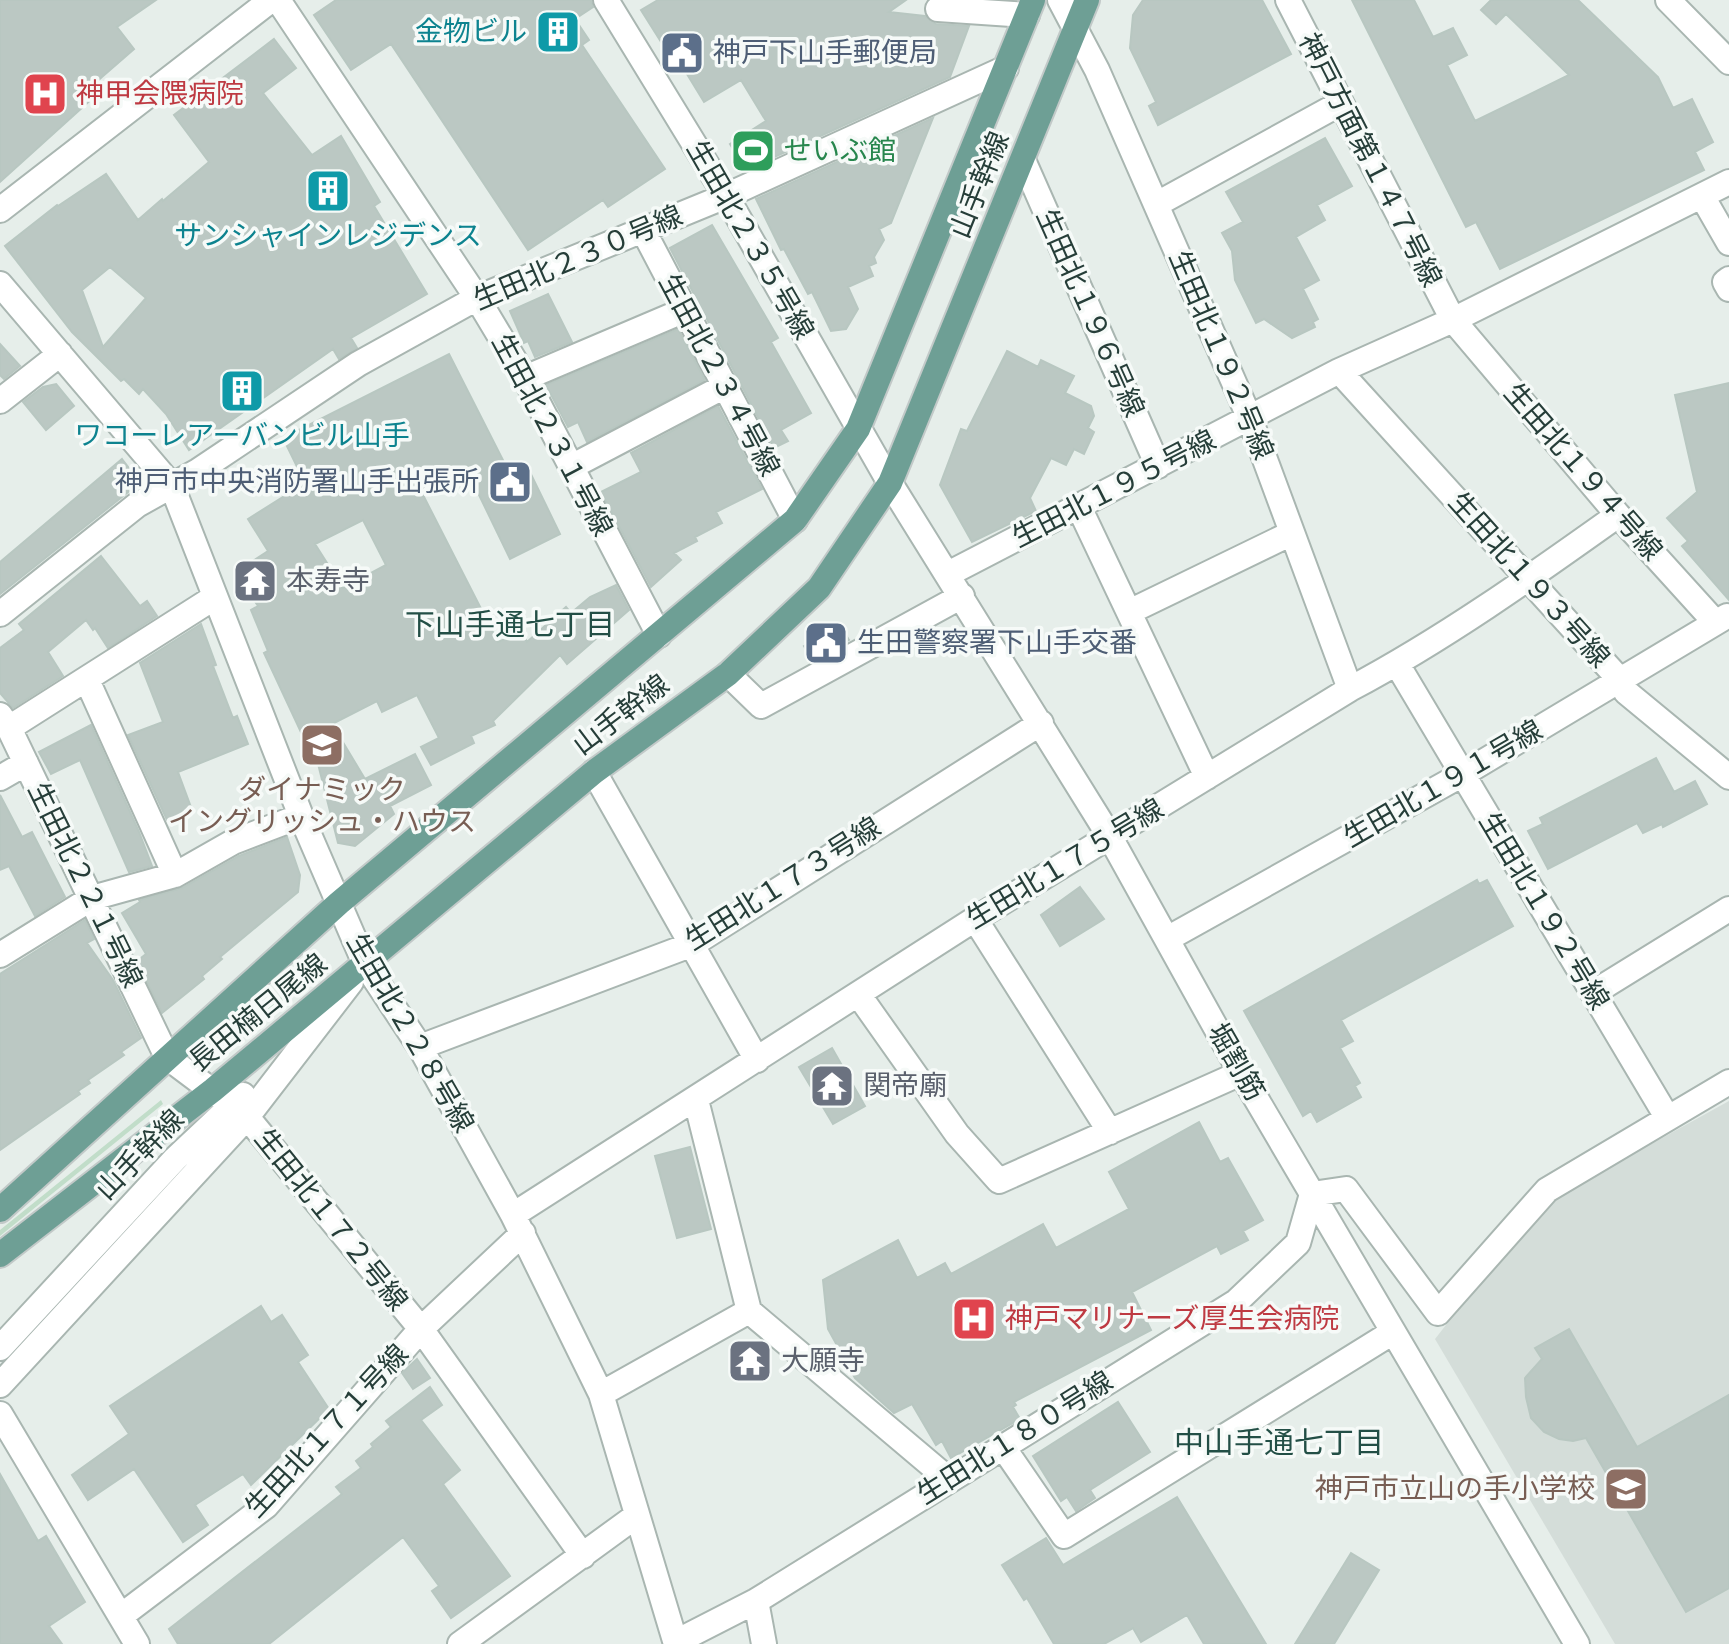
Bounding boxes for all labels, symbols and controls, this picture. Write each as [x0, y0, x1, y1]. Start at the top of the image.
building icon: 金物ビル [534, 8, 582, 56]
place label: 金物ビル [415, 12, 527, 52]
street label: 神戸方面第１４７号線 [1289, 26, 1451, 294]
public building icon: 神戸下山手郵便局 [658, 29, 706, 77]
place label: 神戸下山手郵便局 [713, 33, 937, 73]
hospital icon: 神甲会隈病院 [21, 70, 69, 118]
place label: 神甲会隈病院 [76, 74, 244, 114]
street label: 山手幹線 [940, 126, 1020, 244]
sports icon: せいぶ館 [729, 127, 777, 175]
place label: せいぶ館 [784, 131, 896, 171]
street label: 生田北２３５号線 [677, 133, 823, 347]
building icon: サンシャインレジデンス [304, 167, 352, 215]
street label: 生田北２３０号線 [467, 196, 689, 320]
street label: 生田北１９６号線 [1026, 203, 1154, 423]
place label: サンシャインレジデンス [174, 216, 482, 256]
street label: 生田北１９２号線 [1159, 244, 1283, 466]
street label: 生田北２３４号線 [649, 267, 789, 483]
street label: 生田北２３１号線 [482, 327, 622, 543]
building icon: ワコーレアーバンビル山手 [218, 367, 266, 415]
street label: 生田北１９４号線 [1494, 374, 1672, 570]
place label: ワコーレアーバンビル山手 [74, 416, 410, 456]
street label: 生田北１９５号線 [1005, 420, 1223, 558]
public building icon: 神戸市中央消防署山手出張所 [486, 458, 534, 506]
place label: 神戸市中央消防署山手出張所 [115, 462, 479, 502]
street label: 生田北１９３号線 [1439, 483, 1619, 677]
temple icon: 本寿寺 [231, 557, 279, 605]
place label: 本寿寺 [286, 561, 370, 601]
district label: 下山手通七丁目 [405, 604, 615, 647]
public building icon: 生田警察署下山手交番 [802, 619, 850, 667]
place label: 生田警察署下山手交番 [857, 623, 1137, 663]
street label: 山手幹線 [564, 665, 678, 765]
street label: 生田北１９１号線 [1336, 711, 1550, 857]
school or university icon: ダイナミック イングリッシュ・ハウス [298, 721, 346, 769]
place label: ダイナミック イングリッシュ・ハウス [168, 770, 476, 842]
street label: 生田北２２１号線 [18, 776, 152, 994]
street label: 生田北１７５号線 [959, 789, 1171, 939]
street label: 生田北１９２号線 [1469, 805, 1619, 1017]
street label: 生田北１７３号線 [677, 808, 889, 960]
street label: 生田北２２８号線 [337, 926, 483, 1140]
street label: 長田楠日尾線 [180, 945, 336, 1081]
street label: 堀割筋 [1198, 1016, 1274, 1108]
temple icon: 関帝廟 [808, 1062, 856, 1110]
place label: 関帝廟 [863, 1066, 947, 1106]
street label: 山手幹線 [87, 1101, 193, 1209]
street label: 生田北１７２号線 [245, 1120, 417, 1320]
hospital icon: 神戸マリナーズ厚生会病院 [950, 1295, 998, 1343]
place label: 神戸マリナーズ厚生会病院 [1005, 1299, 1340, 1339]
street label: 生田北１７１号線 [236, 1335, 418, 1527]
temple icon: 大願寺 [726, 1337, 774, 1385]
place label: 大願寺 [781, 1341, 865, 1381]
street label: 生田北１８０号線 [909, 1362, 1121, 1514]
district label: 中山手通七丁目 [1174, 1422, 1384, 1465]
school or university icon: 神戸市立山の手小学校 [1602, 1465, 1650, 1513]
place label: 神戸市立山の手小学校 [1315, 1469, 1595, 1509]

